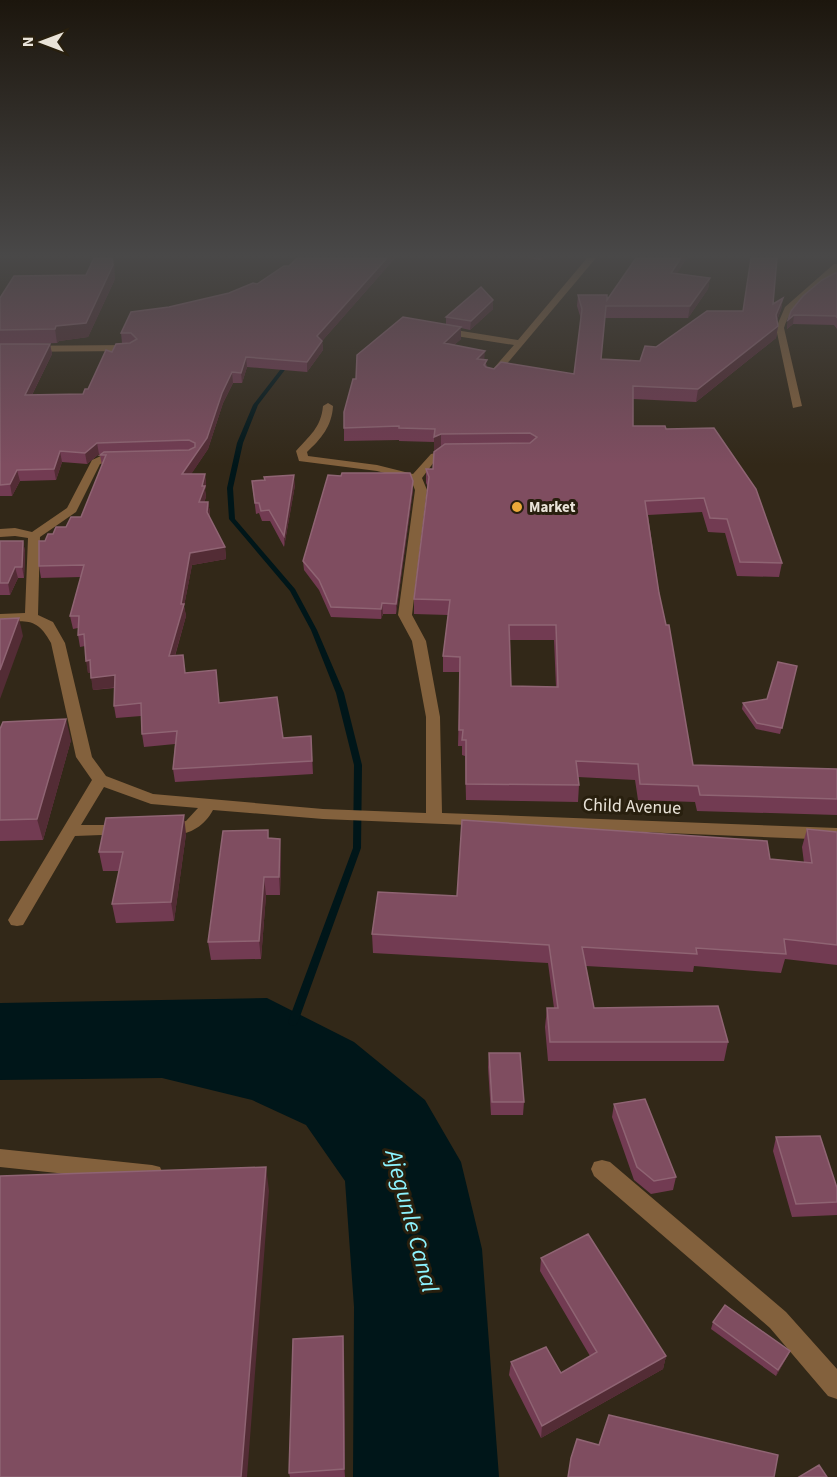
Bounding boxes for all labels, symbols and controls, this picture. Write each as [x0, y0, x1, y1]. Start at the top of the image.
north arrow [12, 12, 72, 72]
text: N [17, 37, 39, 47]
place label: Market [529, 497, 576, 518]
marker: Market [510, 500, 524, 514]
street label: Child Avenue [582, 792, 682, 821]
water label: Ajegunle Canal [375, 1144, 447, 1297]

